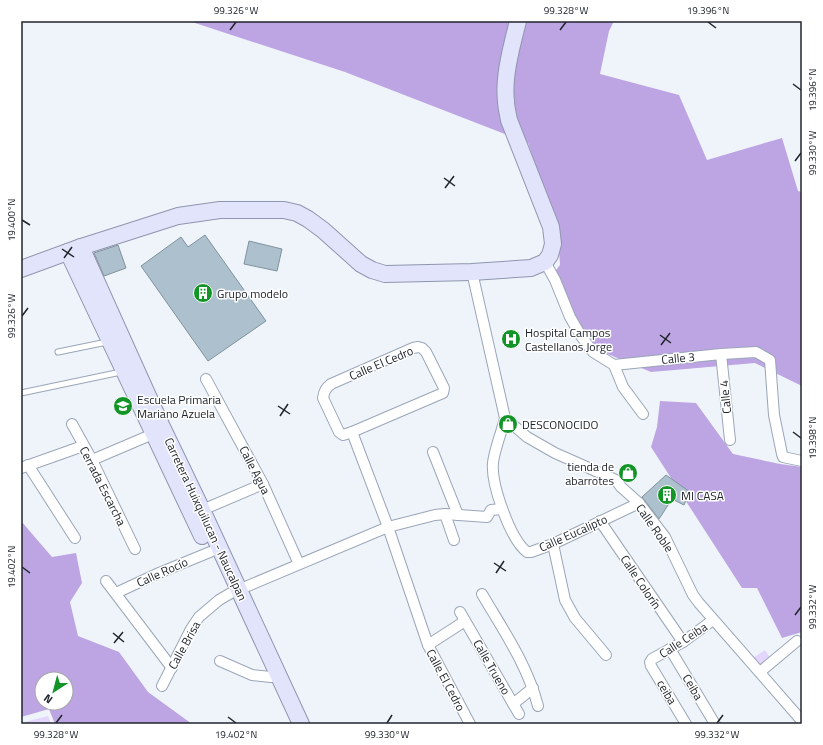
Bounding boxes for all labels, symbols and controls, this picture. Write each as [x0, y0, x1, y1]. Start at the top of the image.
text: 99.326°W [214, 3, 258, 18]
text: 99.328°W [544, 3, 588, 18]
text: 19.396°N [687, 3, 729, 18]
text: 19.396°N [805, 69, 820, 111]
text: 99.330°W [805, 131, 820, 175]
text: 19.400°N [4, 199, 19, 241]
building icon: Grupo modelo [192, 282, 214, 304]
place label: Grupo modelo [217, 284, 288, 303]
text: 99.326°W [4, 294, 19, 338]
place label: Hospital Campos Castellanos Jorge [525, 323, 612, 356]
hospital icon: Hospital Campos Castellanos Jorge [500, 328, 522, 350]
street label: Calle El Cedro [346, 341, 416, 385]
street label: Calle 3 [660, 347, 696, 369]
street label: Calle 4 [714, 379, 736, 415]
place label: Escuela Primaria Mariano Azuela [137, 390, 221, 423]
school or university icon: Escuela Primaria Mariano Azuela [112, 395, 134, 417]
shop icon: DESCONOCIDO [497, 413, 519, 435]
place label: DESCONOCIDO [522, 415, 598, 434]
text: 19.398°N [805, 417, 820, 459]
street label: Carretera Huixquilucan - Naucalpan [160, 434, 252, 604]
street label: Calle Agua [235, 442, 275, 498]
street label: Cerrada Escarcha [75, 443, 131, 529]
place label: tienda de abarrotes [565, 457, 614, 490]
shop icon: tienda de abarrotes [617, 462, 639, 484]
building icon: MI CASA [656, 484, 678, 506]
place label: MI CASA [681, 486, 724, 505]
street label: Calle Roble [631, 500, 679, 556]
street label: Calle Eucalipto [536, 509, 610, 557]
text: 19.402°N [4, 546, 19, 588]
street label: Calle Colorín [616, 551, 666, 613]
street label: Calle Rocío [133, 552, 191, 592]
text: 99.332°W [805, 585, 820, 629]
street label: Calle Brisa [163, 617, 205, 673]
street label: Calle Ceiba [655, 617, 711, 663]
street label: Calle Trueno [468, 636, 516, 698]
street label: Calle El Cedro [422, 646, 470, 714]
street label: Ceiba [678, 670, 708, 704]
north arrow [34, 671, 74, 711]
street label: ceiba [652, 676, 682, 708]
text: N [40, 690, 56, 708]
text: 99.328°W [34, 727, 78, 742]
text: 19.402°N [215, 727, 257, 742]
text: 99.330°W [365, 727, 409, 742]
text: 99.332°W [695, 727, 739, 742]

